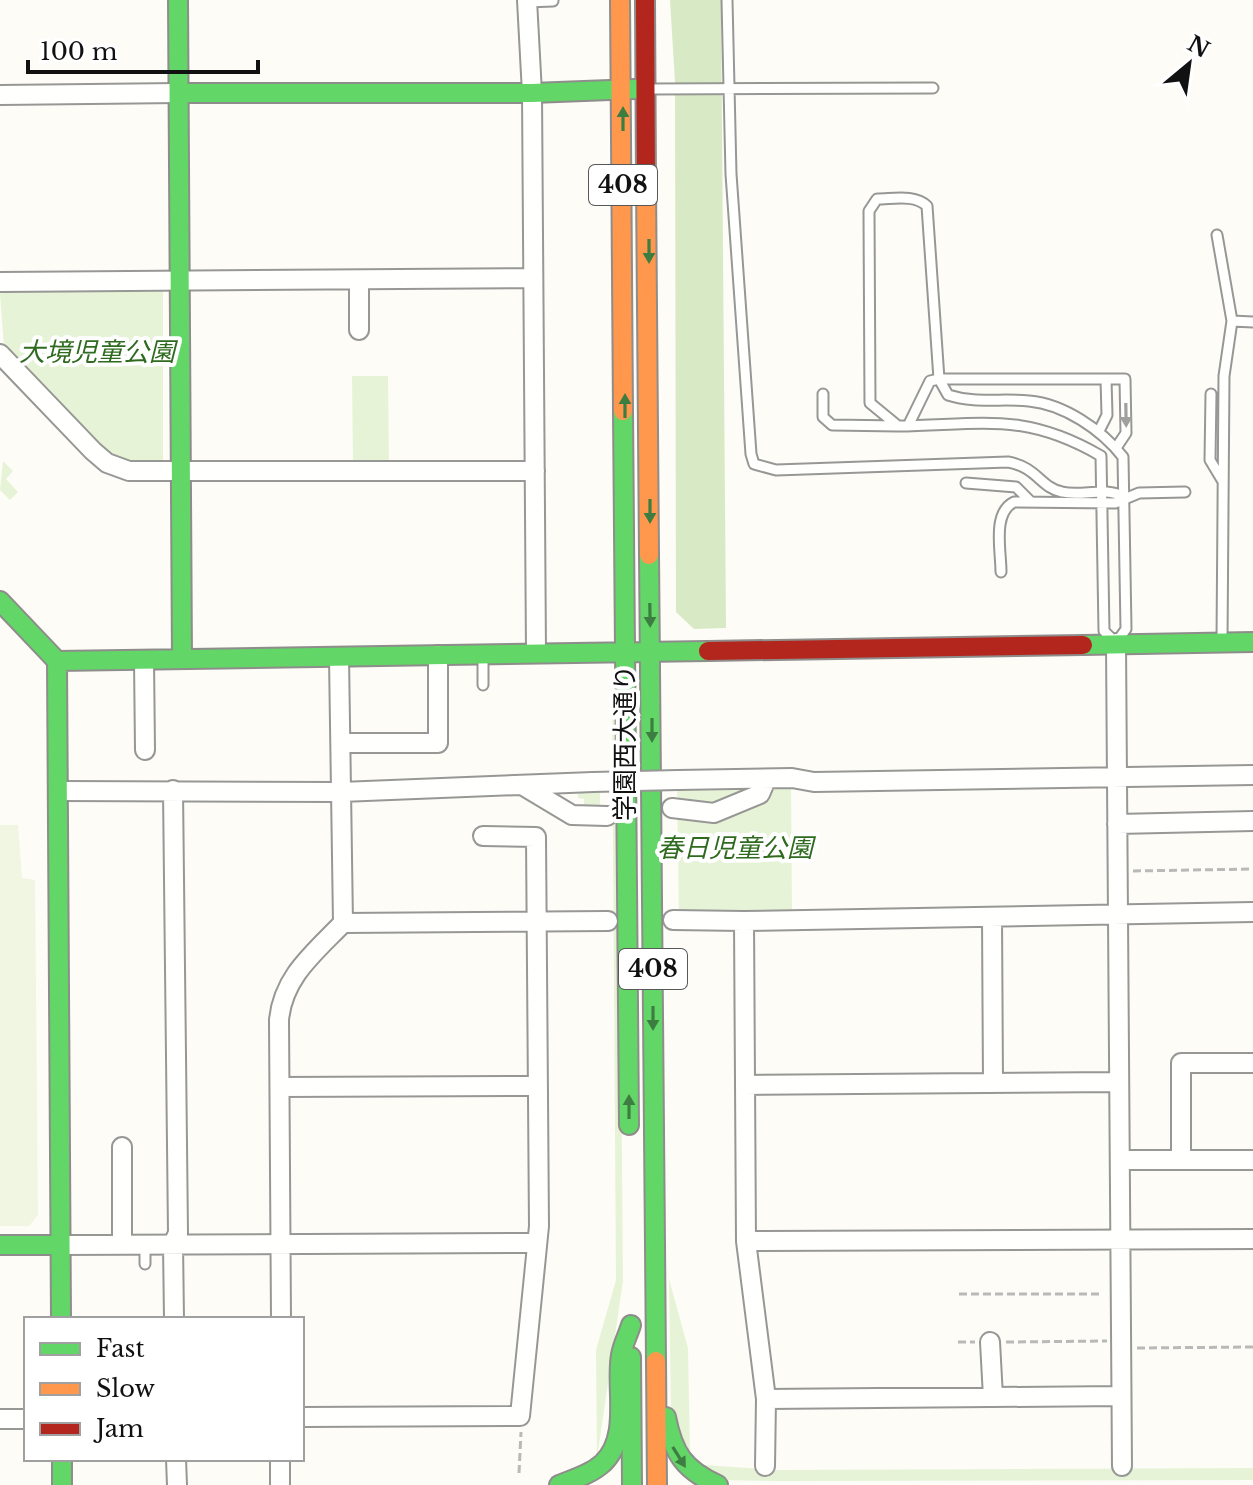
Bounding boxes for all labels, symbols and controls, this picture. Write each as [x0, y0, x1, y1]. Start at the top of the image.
scale bar [28, 24, 258, 74]
north arrow [1149, 24, 1229, 104]
text: N [1183, 30, 1214, 64]
text: 100 m [40, 37, 118, 66]
one-way arrow [617, 106, 629, 131]
road number: 408 [589, 165, 657, 205]
one-way arrow [643, 239, 655, 264]
park label: 大境児童公園 [19, 336, 179, 368]
one-way arrow [619, 393, 631, 418]
one-way arrow [1119, 403, 1132, 428]
one-way arrow [644, 499, 656, 524]
one-way arrow [644, 603, 657, 628]
street label: 学園西大通り [609, 665, 641, 821]
one-way arrow [646, 718, 658, 743]
park label: 春日児童公園 [657, 832, 817, 864]
road number: 408 [619, 949, 687, 989]
one-way arrow [647, 1006, 659, 1031]
one-way arrow [623, 1094, 635, 1119]
legend [24, 1317, 304, 1461]
text: Fast [96, 1334, 144, 1363]
text: Slow [96, 1374, 155, 1403]
text: Jam [93, 1414, 144, 1443]
one-way arrow [671, 1446, 685, 1468]

